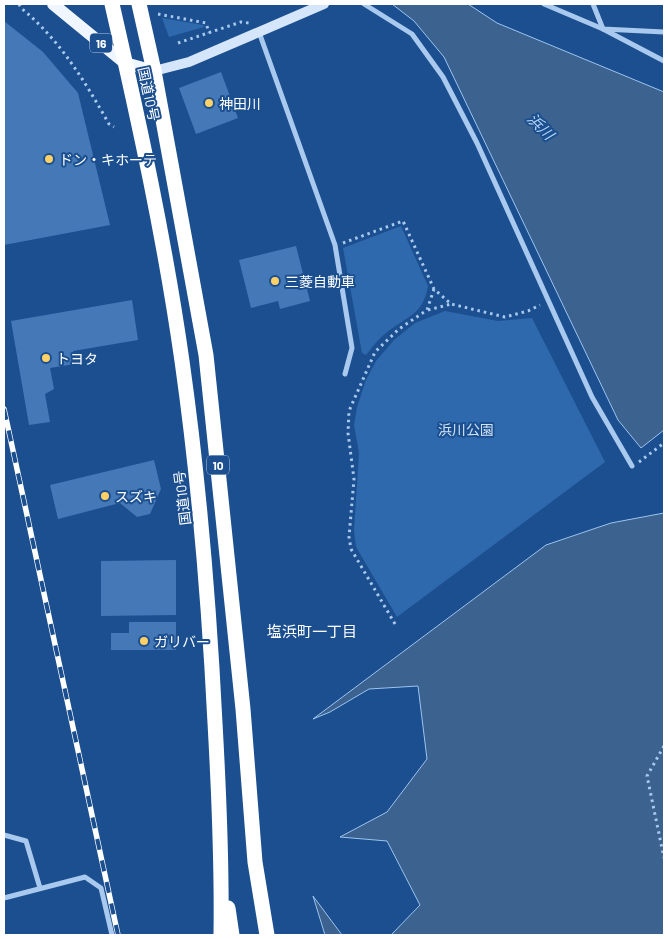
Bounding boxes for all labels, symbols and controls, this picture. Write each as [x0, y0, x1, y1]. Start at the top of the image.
road number: 16 [90, 34, 112, 52]
street label: 国道10号 [135, 65, 163, 123]
place label: 神田川 [219, 95, 261, 112]
marker: 神田川 [203, 97, 215, 109]
water label: 浜川 [524, 109, 559, 144]
place label: ドン・キホーテ [59, 151, 157, 168]
marker: ドン・キホーテ [43, 153, 55, 165]
place label: 三菱自動車 [285, 273, 355, 290]
marker: 三菱自動車 [269, 275, 281, 287]
place label: トヨタ [56, 350, 98, 367]
marker: トヨタ [40, 352, 52, 364]
park label: 浜川公園 [438, 421, 494, 438]
road number: 10 [207, 456, 229, 474]
street label: 国道10号 [170, 470, 194, 526]
place label: スズキ [115, 488, 157, 505]
marker: スズキ [99, 490, 111, 502]
district label: 塩浜町一丁目 [267, 622, 357, 640]
place label: ガリバー [154, 633, 210, 650]
marker: ガリバー [138, 635, 150, 647]

